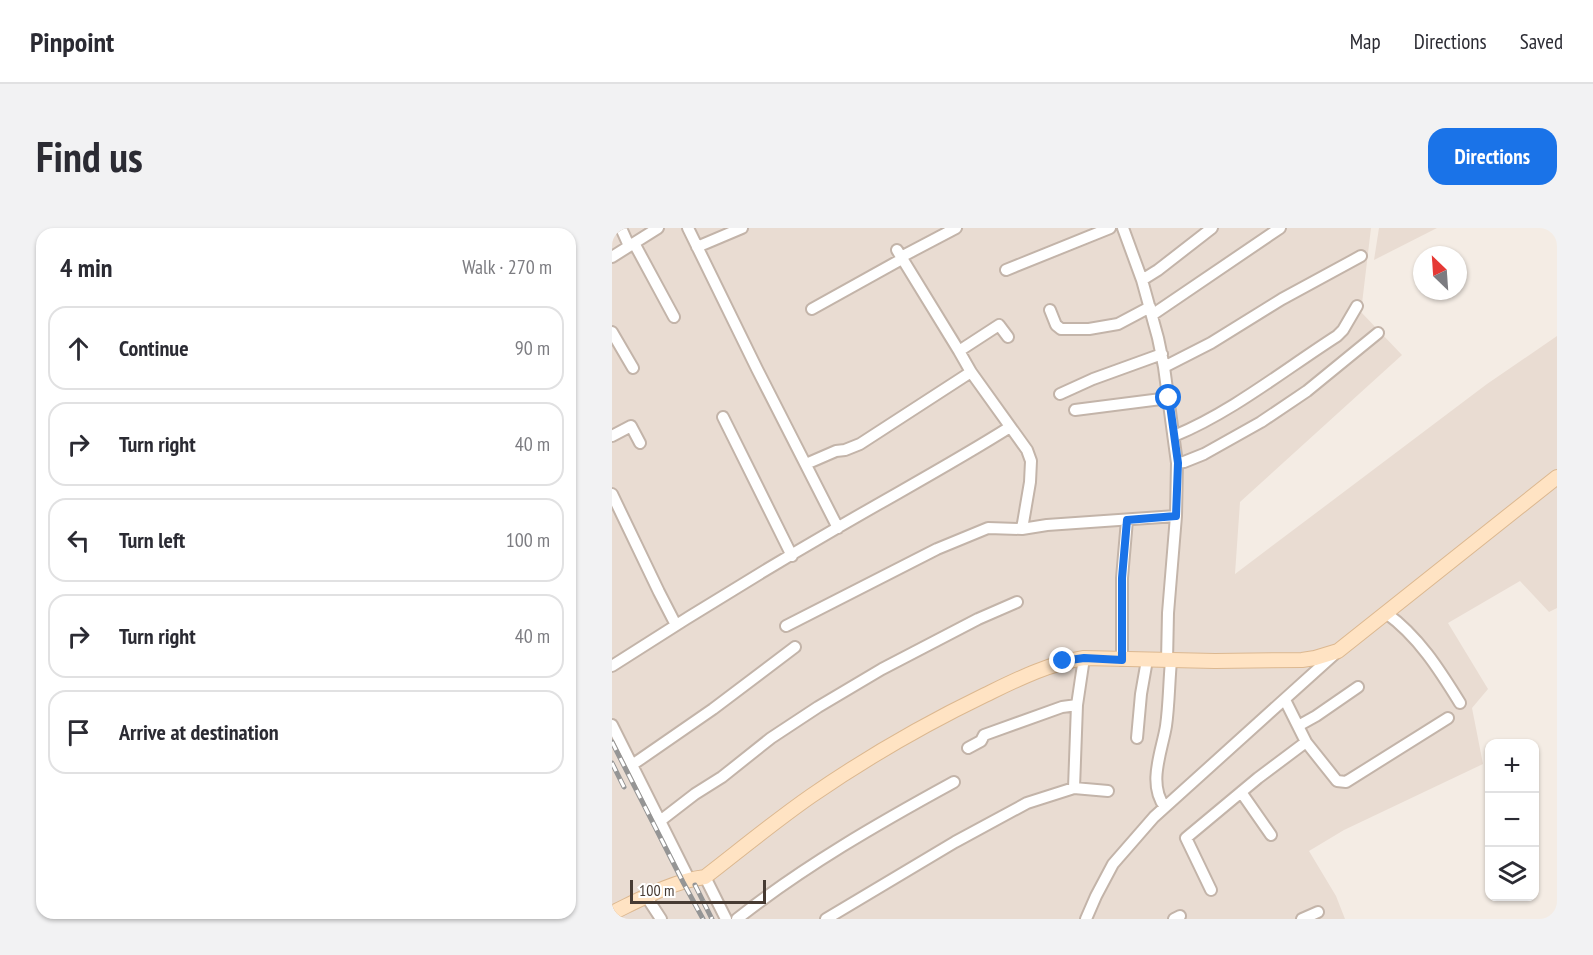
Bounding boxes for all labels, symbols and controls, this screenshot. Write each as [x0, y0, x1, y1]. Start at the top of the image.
text: Pinpoint [30, 23, 114, 60]
text: Map [1350, 28, 1381, 55]
text: Directions [1414, 28, 1487, 55]
text: Saved [1520, 28, 1563, 55]
button: Directions [1428, 128, 1557, 185]
text: Find us [36, 129, 143, 184]
north arrow [1413, 246, 1467, 300]
text: 4 min [60, 251, 113, 284]
text: Walk · 270 m [462, 254, 552, 280]
icon: ahead [62, 332, 95, 365]
text: Continue [119, 334, 189, 362]
text: 90 m [515, 335, 550, 361]
route start [1155, 384, 1181, 410]
icon: right [62, 428, 95, 461]
text: Turn right [119, 430, 196, 458]
text: 40 m [515, 431, 550, 457]
icon: left [62, 524, 95, 557]
text: Turn left [119, 526, 185, 554]
text: 100 m [506, 527, 550, 553]
icon: right [62, 620, 95, 653]
text: Turn right [119, 622, 196, 650]
text: 40 m [515, 623, 550, 649]
route end [1049, 647, 1075, 673]
icon: arrive [62, 716, 95, 749]
text: Arrive at destination [119, 718, 279, 746]
map controls [1485, 739, 1539, 901]
button: + [1485, 739, 1539, 793]
button: − [1485, 793, 1539, 847]
button: layers [1485, 847, 1539, 901]
scale bar [630, 877, 766, 904]
text: 100 m [639, 880, 674, 900]

